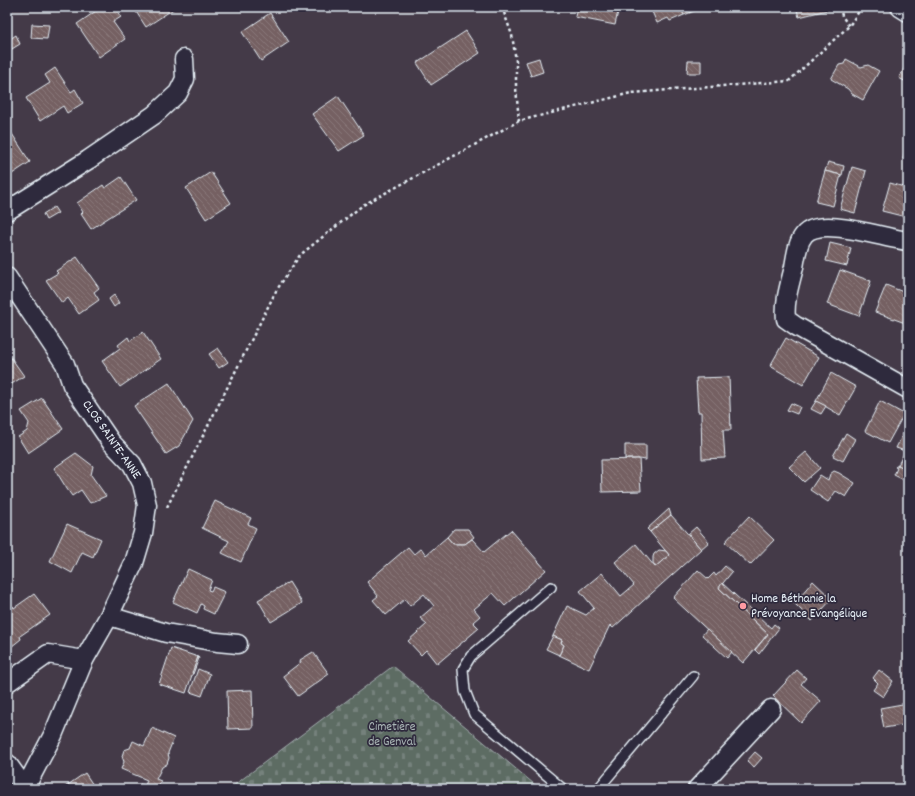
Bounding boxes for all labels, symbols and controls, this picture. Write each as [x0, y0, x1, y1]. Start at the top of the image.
street label: CLOS SAINTE-ANNE [77, 397, 145, 483]
place label: Home Béthanie la Prévoyance Evangélique [751, 590, 867, 624]
marker: Home Béthanie la Prévoyance Evangélique [738, 601, 748, 611]
park label: Cimetière de Genval [368, 718, 416, 752]

